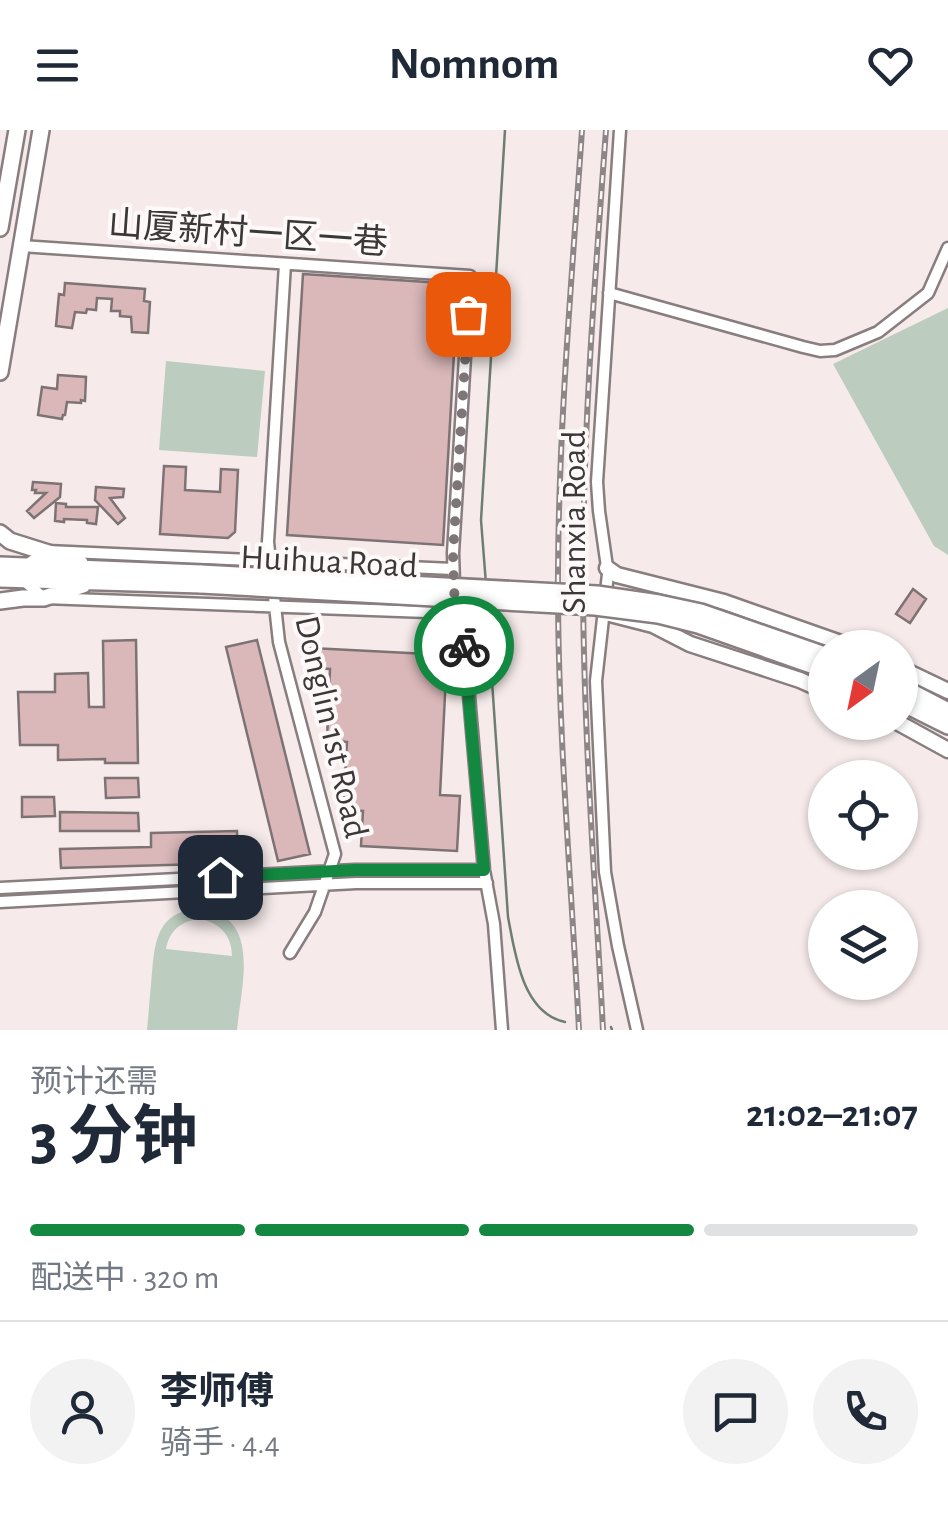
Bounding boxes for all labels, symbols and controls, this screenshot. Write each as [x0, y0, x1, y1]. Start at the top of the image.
icon: menu [30, 38, 85, 93]
icon: heart [863, 38, 918, 93]
text: Nomnom [389, 42, 559, 87]
street label: 山厦新村一区一巷 [107, 205, 389, 261]
pin [426, 272, 511, 357]
icon: bag [441, 287, 496, 342]
street label: Shanxia Road [557, 430, 592, 614]
street label: Huihua Road [239, 540, 419, 584]
courier [414, 596, 514, 696]
street label: Donglin 1st Road [288, 612, 374, 842]
icon: bike [437, 619, 492, 674]
north arrow [808, 630, 918, 740]
map controls [808, 630, 918, 1000]
button: locate [808, 760, 918, 870]
pin [178, 835, 263, 920]
icon: home [193, 850, 248, 905]
button: layers [808, 890, 918, 1000]
text: 预计还需 [30, 1066, 158, 1098]
text: 21:02–21:07 [746, 1096, 918, 1134]
text: 3 分钟 [30, 1106, 198, 1171]
text: 配送中 · 320 m [30, 1262, 219, 1294]
button: person [30, 1359, 135, 1464]
button: chat [683, 1359, 788, 1464]
button: phone [813, 1359, 918, 1464]
text: 李师傅 [160, 1374, 274, 1412]
text: 骑手 · 4.4 [160, 1427, 280, 1459]

